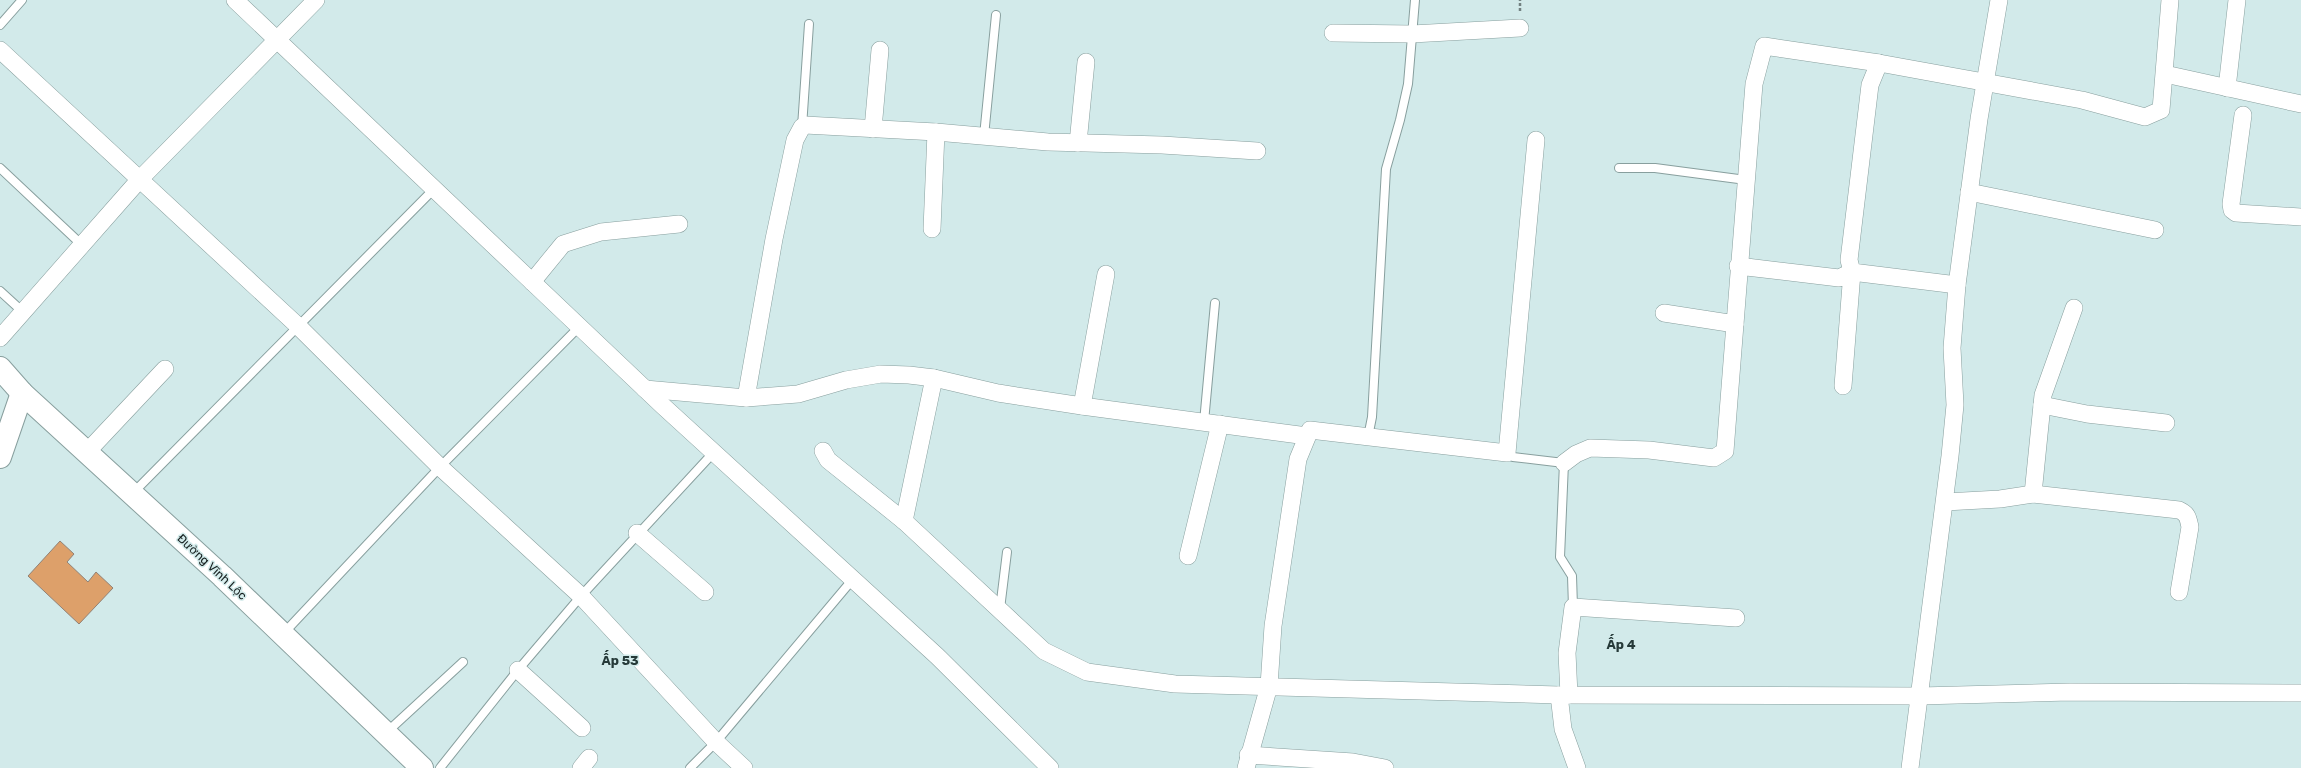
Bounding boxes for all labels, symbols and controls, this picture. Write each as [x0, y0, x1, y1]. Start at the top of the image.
street label: Đường Vĩnh Lộc [174, 531, 250, 603]
district label: Ấp 4 [1606, 633, 1636, 652]
district label: Ấp 53 [601, 649, 639, 668]

